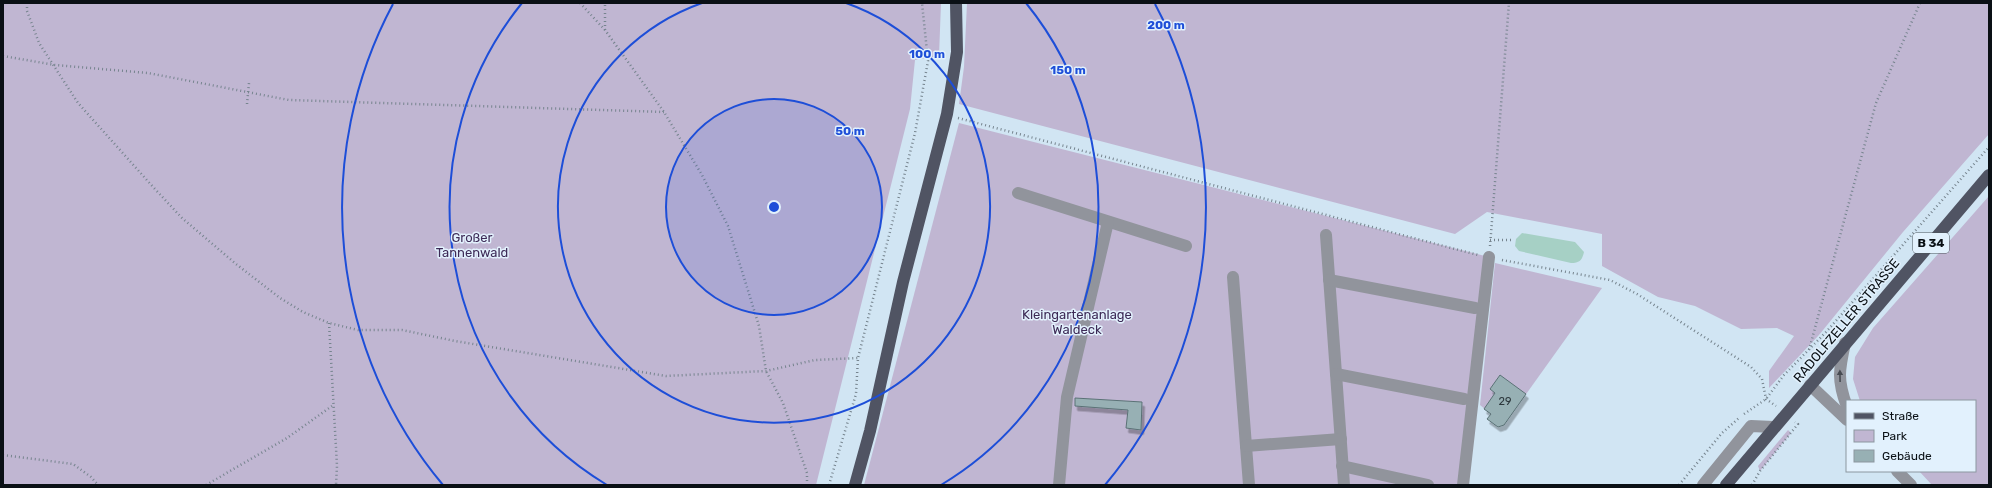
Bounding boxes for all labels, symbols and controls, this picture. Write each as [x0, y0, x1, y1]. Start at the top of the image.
text: 200 m [1147, 18, 1185, 32]
text: 100 m [909, 47, 945, 61]
text: 150 m [1050, 63, 1086, 77]
text: 50 m [835, 124, 865, 138]
centre of rings [767, 200, 781, 214]
park label: Großer Tannenwald [436, 230, 508, 260]
road number: B 34 [1913, 233, 1949, 253]
street label: RADOLFZELLER STRASSE [1790, 255, 1902, 385]
park label: Kleingartenanlage Waldeck [1022, 307, 1132, 337]
one-way arrow [1836, 369, 1843, 382]
house number: 29 [1499, 395, 1511, 408]
legend [1846, 400, 1976, 472]
text: Straße [1882, 409, 1919, 423]
text: Park [1882, 429, 1908, 443]
text: Gebäude [1882, 449, 1932, 463]

